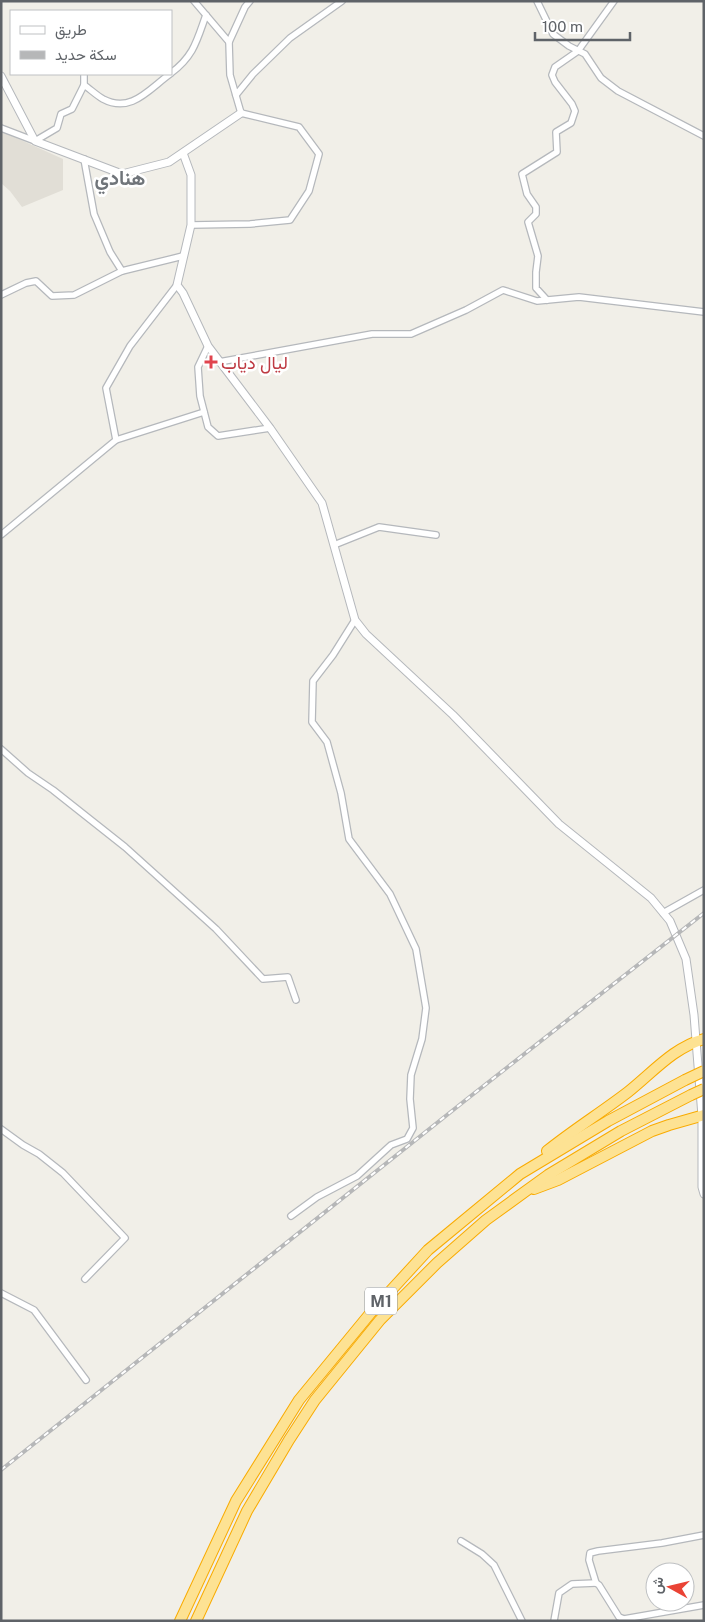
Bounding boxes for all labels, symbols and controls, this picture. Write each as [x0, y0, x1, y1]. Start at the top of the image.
legend [10, 10, 172, 75]
scale bar [535, 10, 630, 42]
text: 100 m [542, 18, 583, 35]
text: طريق [55, 21, 87, 40]
text: سكة حديد [55, 46, 117, 64]
district label: هنادي [95, 166, 145, 195]
place label: ليال دياب [221, 352, 288, 374]
marker: ليال دياب [205, 356, 217, 368]
road number: M1 [365, 1288, 397, 1314]
north arrow [645, 1562, 695, 1612]
text: ش [648, 1576, 667, 1595]

